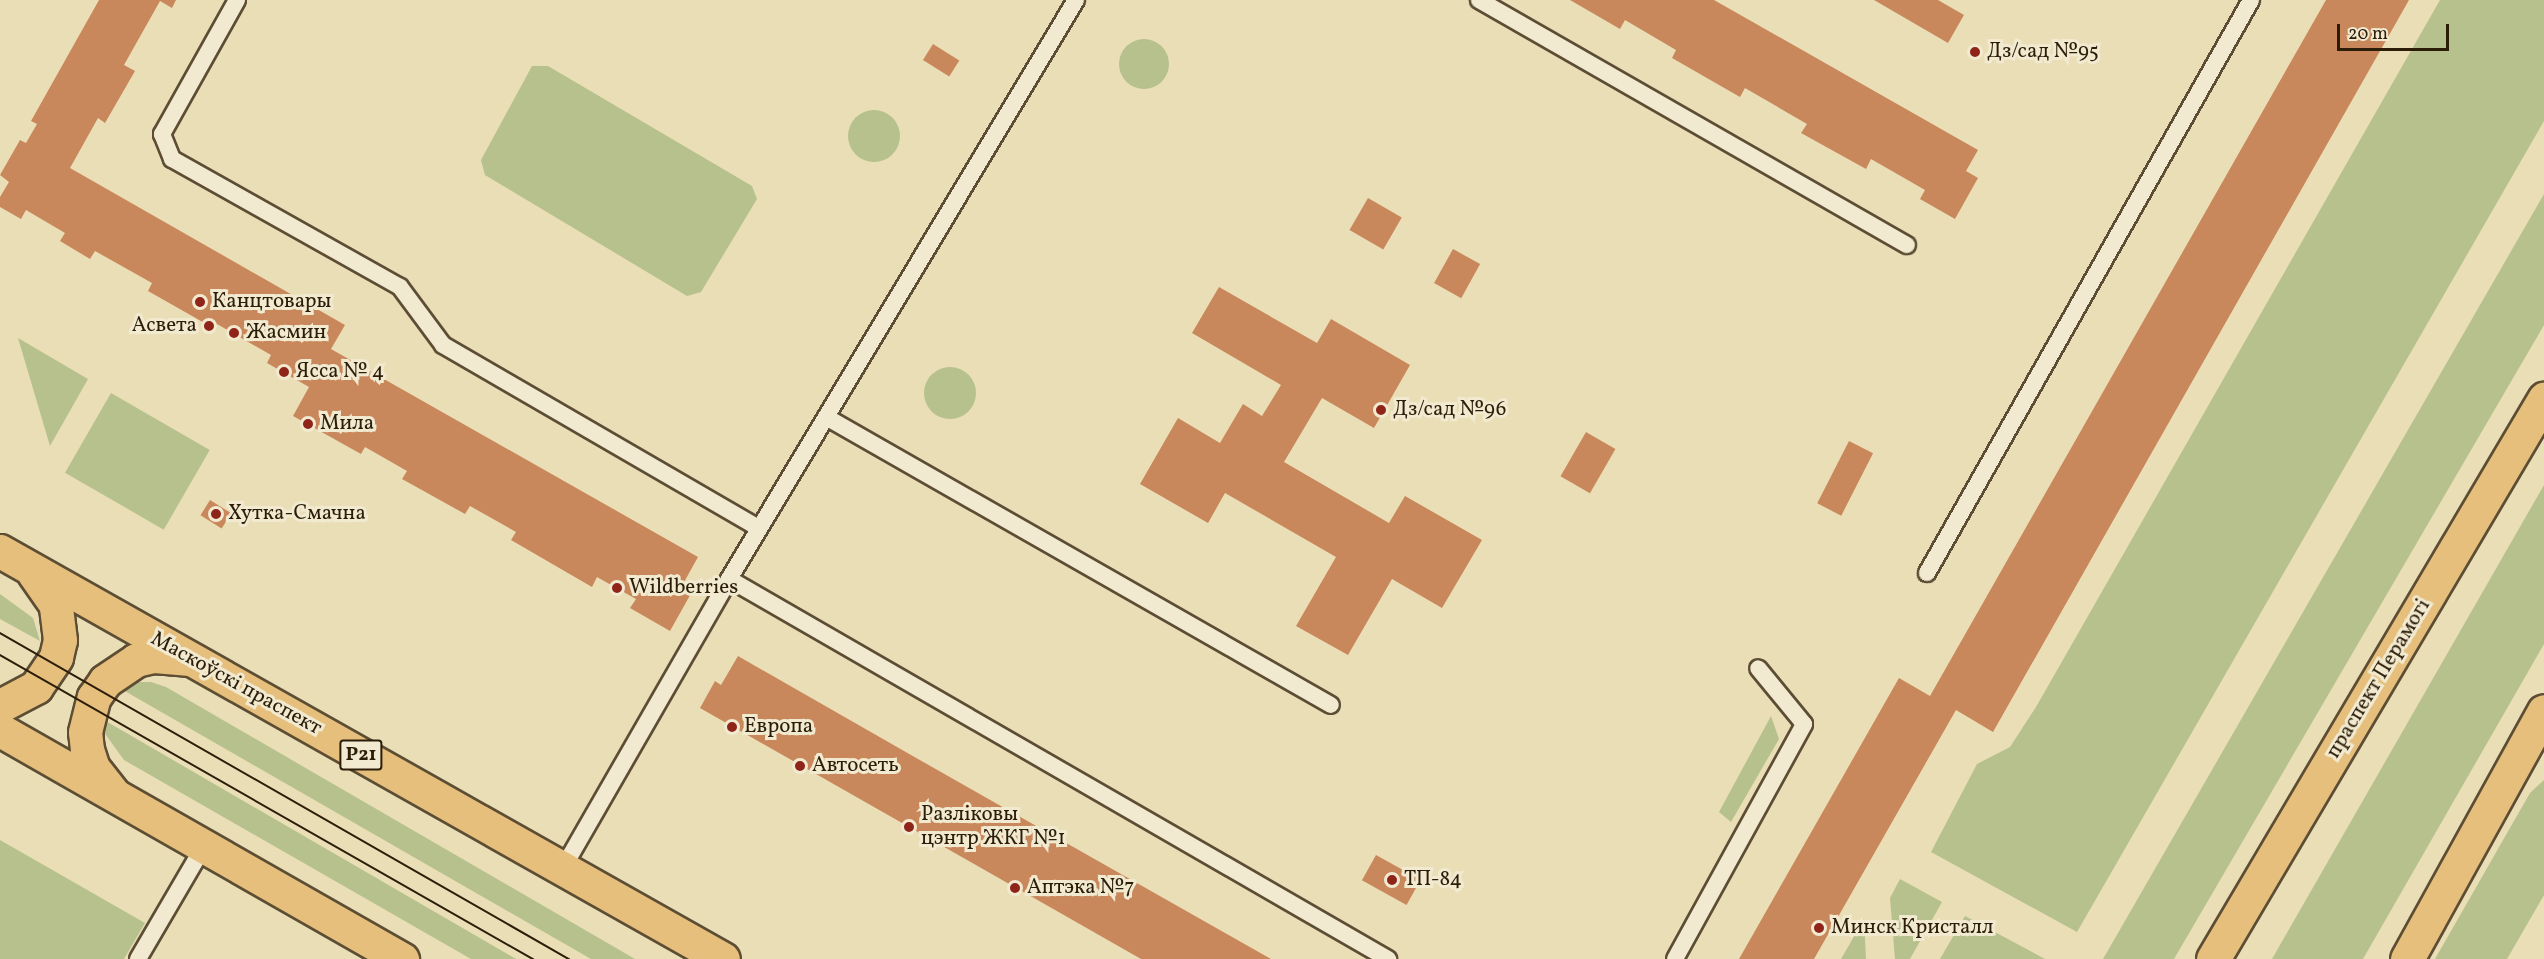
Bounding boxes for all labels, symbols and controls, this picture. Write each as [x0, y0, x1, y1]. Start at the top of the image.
scale bar [2340, 12, 2452, 50]
text: 20 m [2348, 22, 2388, 47]
place label: Дз/сад №95 [1987, 39, 2099, 65]
marker: Дз/сад №95 [1968, 45, 1982, 59]
place label: Канцтовары [212, 289, 331, 315]
marker: Канцтовары [193, 295, 207, 309]
place label: Асвета [132, 313, 197, 339]
marker: Асвета [202, 319, 216, 333]
place label: Жасмин [246, 320, 326, 346]
marker: Жасмин [227, 326, 241, 340]
place label: Ясса № 4 [296, 359, 384, 385]
marker: Ясса № 4 [277, 365, 291, 379]
place label: Дз/сад №96 [1393, 397, 1506, 423]
marker: Дз/сад №96 [1374, 403, 1388, 417]
place label: Мила [320, 411, 374, 437]
marker: Мила [301, 417, 315, 431]
place label: Хутка-Смачна [228, 501, 366, 527]
marker: Хутка-Смачна [209, 507, 223, 521]
place label: Wildberries [629, 575, 738, 601]
marker: Wildberries [610, 581, 624, 595]
street label: праспект Перамогі [2322, 595, 2436, 763]
street label: Маскоўскі праспект [146, 627, 326, 741]
place label: Европа [744, 714, 813, 740]
marker: Европа [725, 720, 739, 734]
road number: Р21 [338, 738, 384, 772]
place label: Автосеть [812, 753, 899, 779]
marker: Автосеть [793, 759, 807, 773]
place label: Разліковы цэнтр ЖКГ №1 [921, 802, 1066, 852]
marker: Разліковы цэнтр ЖКГ №1 [902, 820, 916, 834]
place label: ТП-84 [1404, 867, 1462, 893]
marker: ТП-84 [1385, 873, 1399, 887]
place label: Аптэка №7 [1027, 875, 1135, 901]
marker: Аптэка №7 [1008, 881, 1022, 895]
place label: Минск Кристалл [1831, 915, 1993, 941]
marker: Минск Кристалл [1812, 921, 1826, 935]

